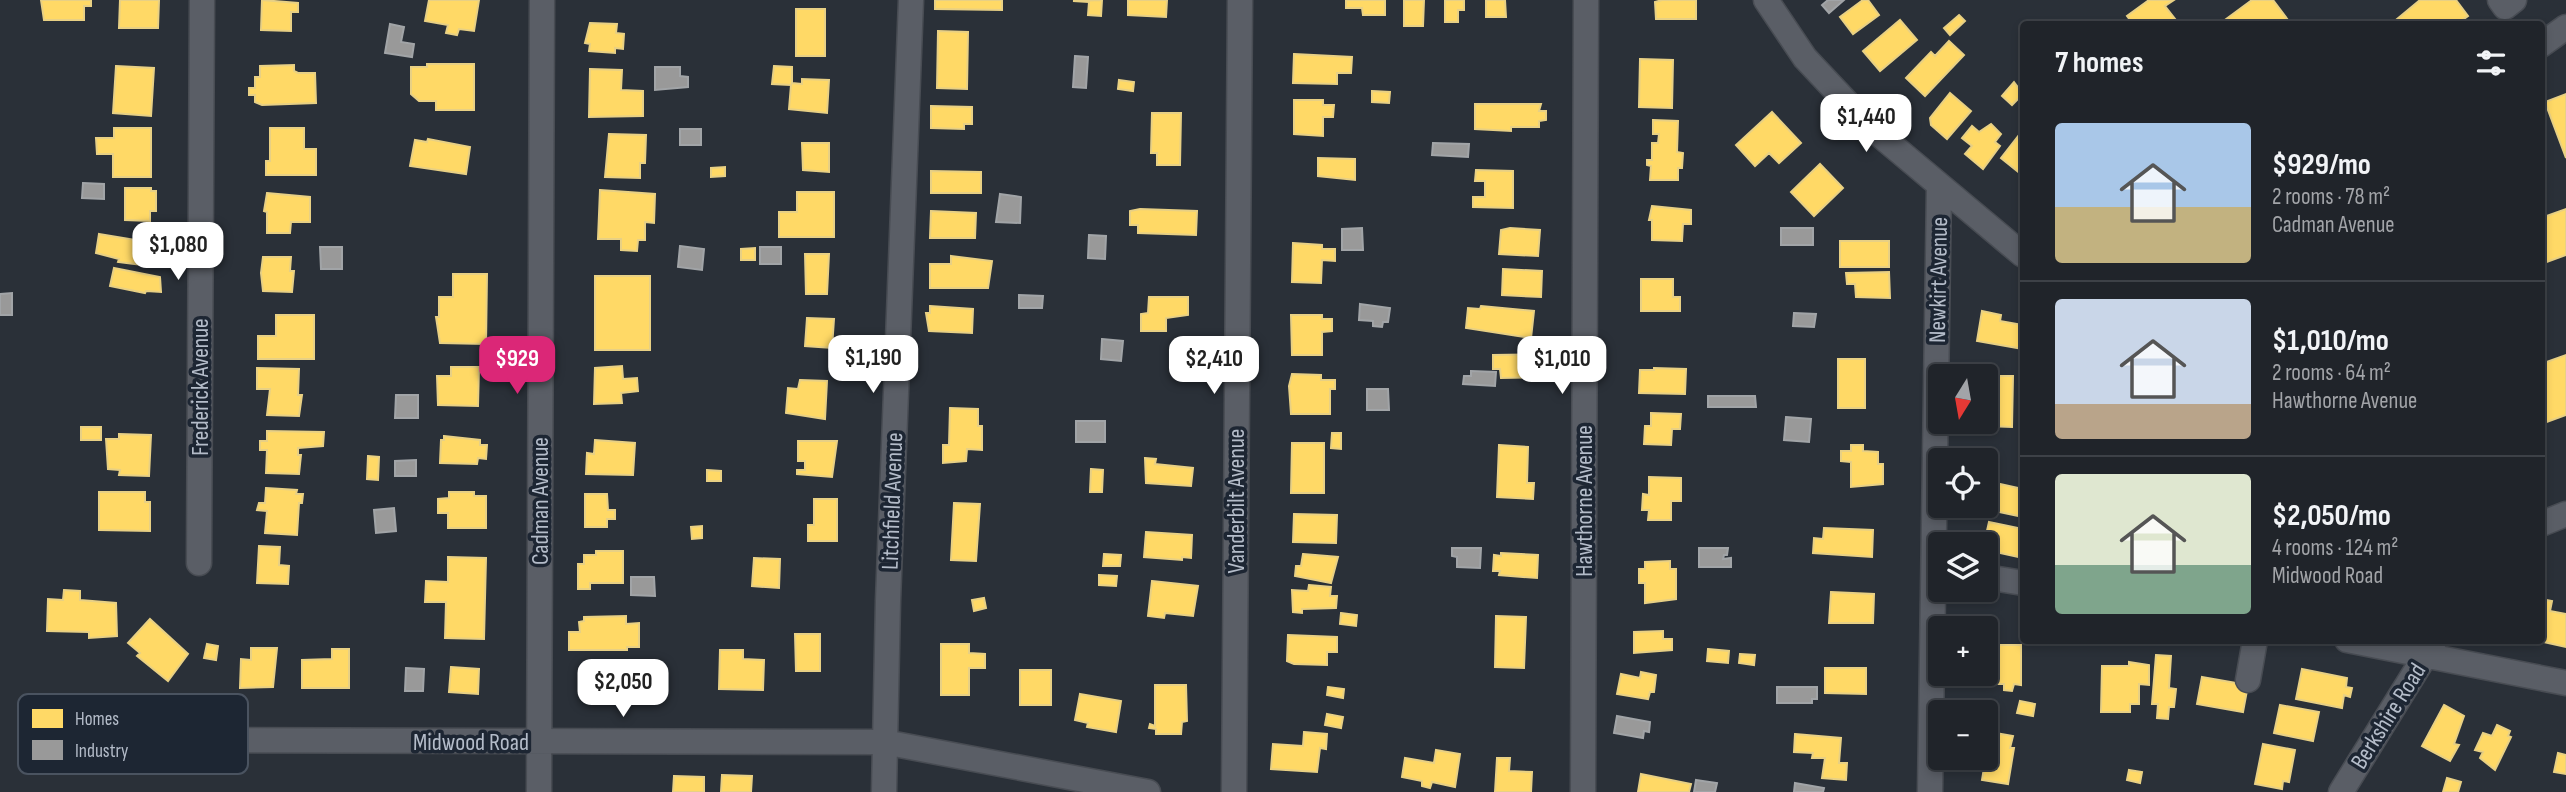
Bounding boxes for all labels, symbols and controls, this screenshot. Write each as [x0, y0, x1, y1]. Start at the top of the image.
icon: filters [2472, 44, 2510, 82]
text: 7 homes [2055, 45, 2143, 81]
pin: $1,440 [1809, 94, 1923, 154]
text: $1,440 [1836, 103, 1896, 131]
text: $929/mo [2272, 147, 2371, 183]
icon: home [2111, 151, 2195, 235]
text: 2 rooms · 78 m² [2272, 183, 2390, 211]
text: Cadman Avenue [2272, 211, 2395, 239]
street label: Newkirt Avenue [1923, 217, 1954, 343]
pin: $1,080 [121, 222, 235, 282]
text: $1,080 [148, 231, 208, 259]
street label: Frederick Avenue [186, 318, 215, 456]
text: $1,010/mo [2272, 323, 2389, 359]
icon: home [2111, 327, 2195, 411]
pin: $929 [476, 336, 558, 396]
pin: $1,190 [816, 336, 930, 395]
pin: $2,410 [1157, 336, 1271, 396]
pin: $1,010 [1505, 336, 1619, 396]
text: $1,190 [844, 344, 902, 372]
text: $929 [495, 345, 539, 373]
text: $2,410 [1185, 345, 1243, 373]
text: $1,010 [1533, 345, 1591, 373]
text: 2 rooms · 64 m² [2272, 359, 2391, 387]
north arrow [1928, 364, 1998, 434]
map controls [1928, 364, 1998, 770]
text: Hawthorne Avenue [2272, 387, 2417, 415]
street label: Hawthorne Avenue [1570, 425, 1599, 577]
street label: Vanderbilt Avenue [1222, 429, 1251, 573]
street label: Litchfield Avenue [876, 432, 909, 570]
street label: Cadman Avenue [526, 437, 555, 565]
button: locate [1928, 448, 1998, 518]
text: $2,050/mo [2272, 498, 2391, 534]
icon: home [2111, 502, 2195, 586]
button: layers [1928, 532, 1998, 602]
text: 4 rooms · 124 m² [2272, 534, 2398, 562]
text: Midwood Road [2272, 562, 2383, 590]
button: + [1928, 616, 1998, 686]
street label: Berkshire Road [2345, 658, 2432, 775]
pin: $2,050 [566, 660, 680, 719]
text: $2,050 [594, 668, 652, 696]
legend [18, 694, 248, 774]
button: − [1928, 700, 1998, 770]
text: Homes [75, 708, 119, 731]
street label: Midwood Road [413, 728, 529, 757]
text: Industry [75, 740, 129, 763]

